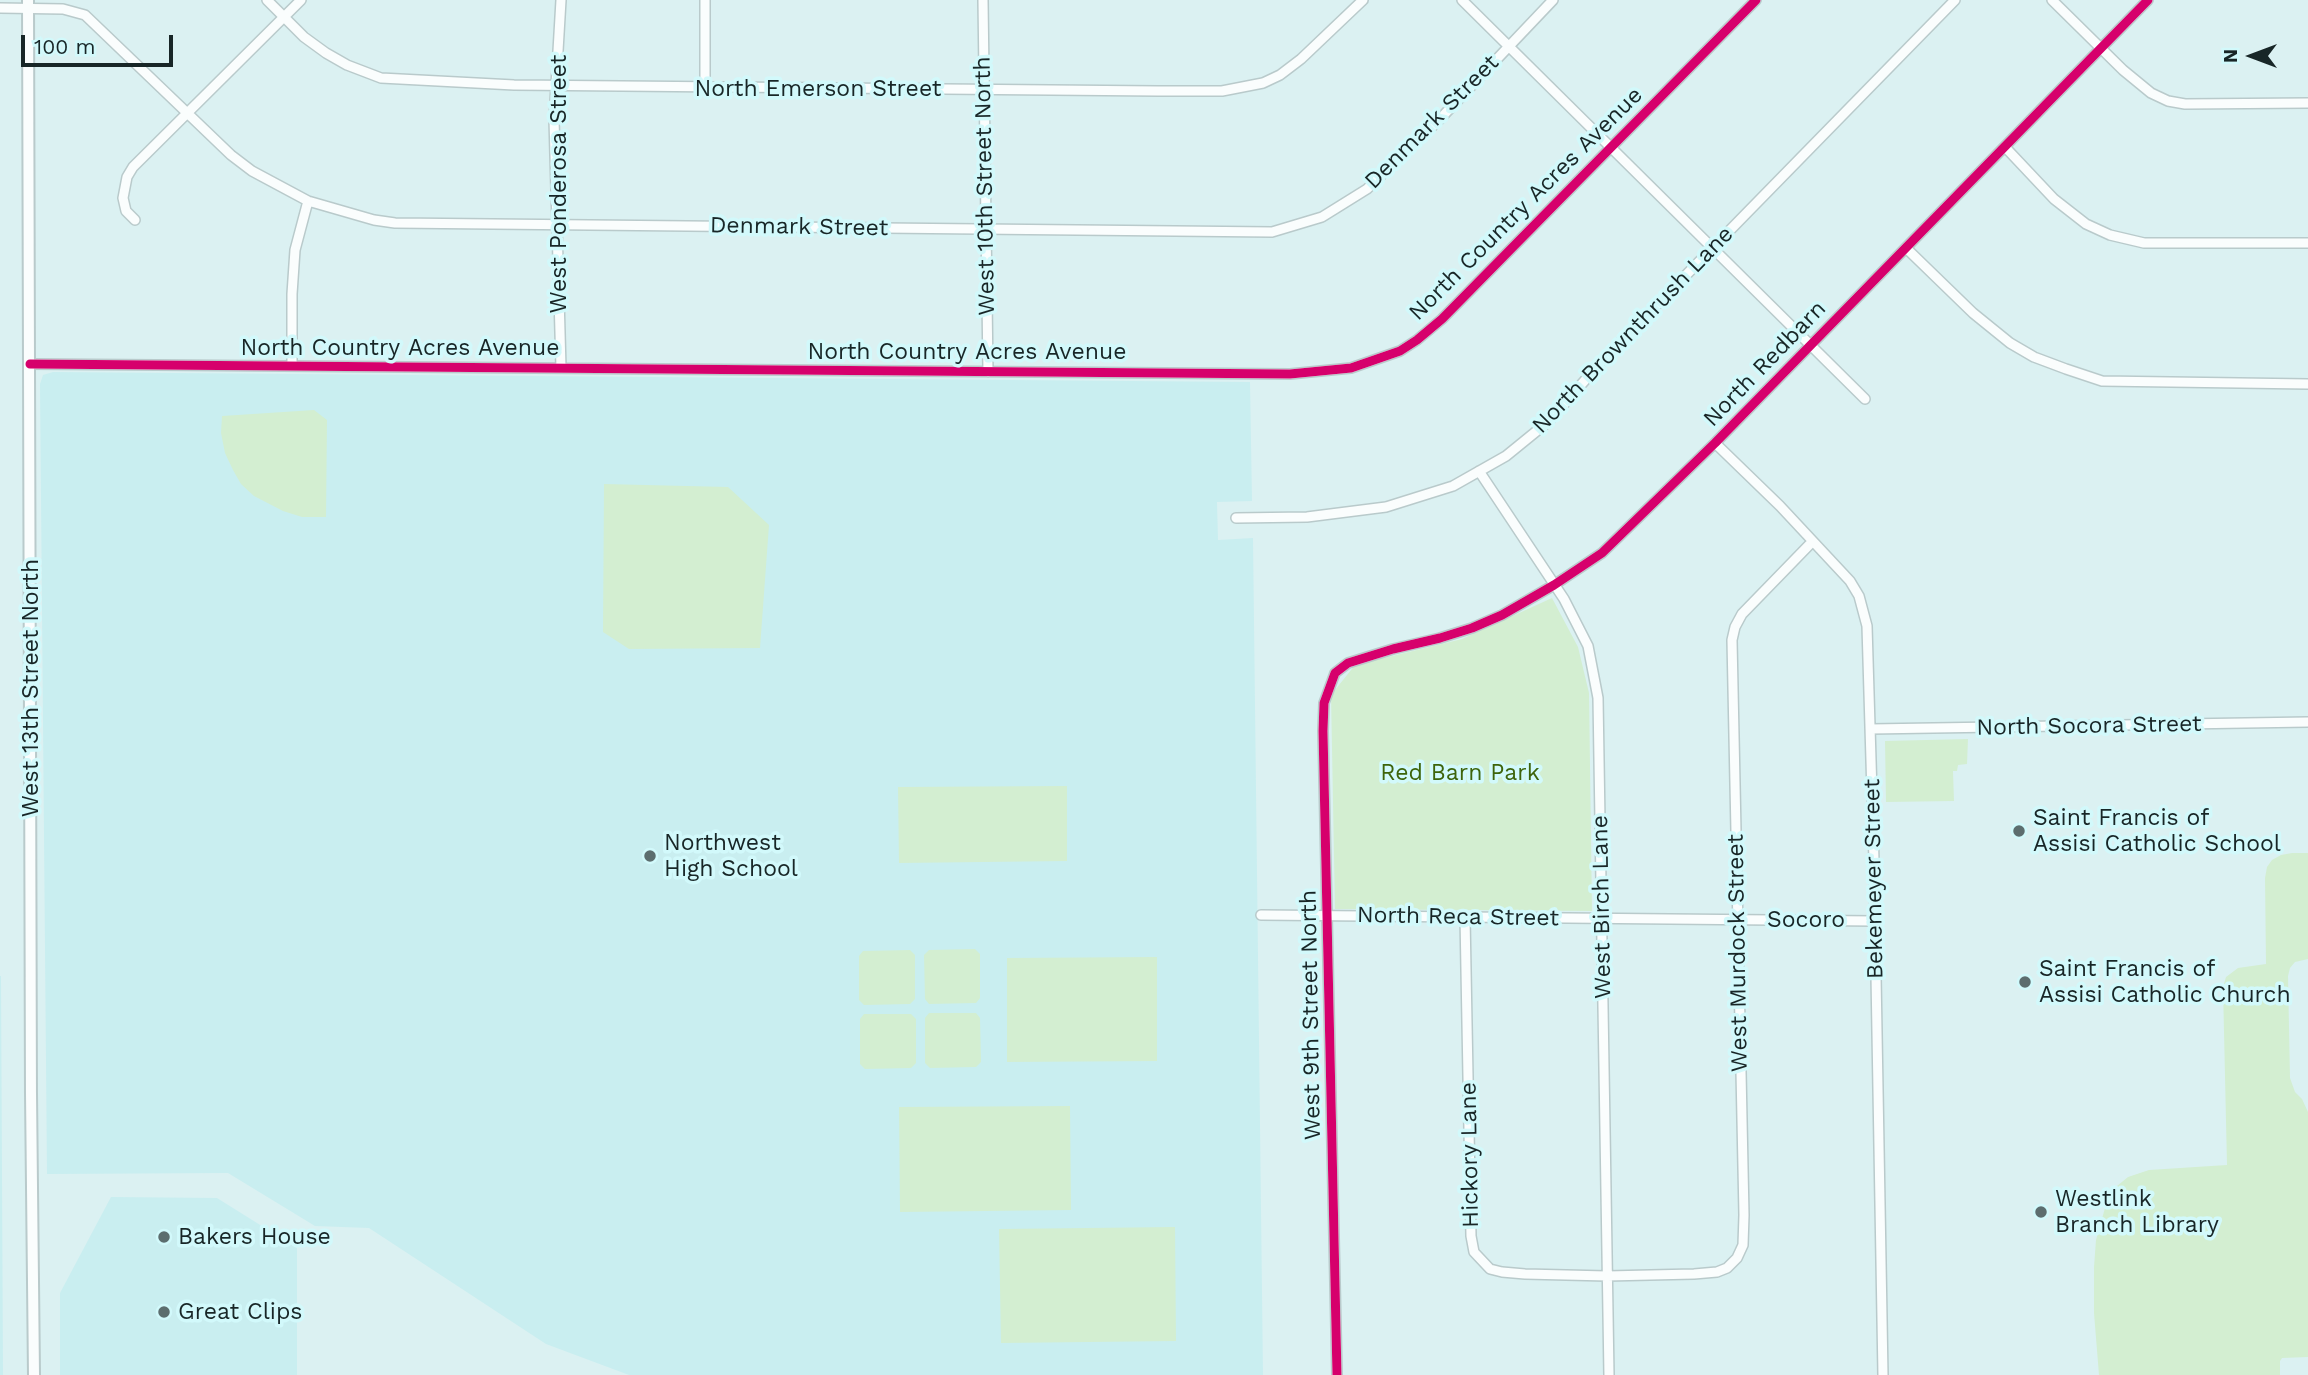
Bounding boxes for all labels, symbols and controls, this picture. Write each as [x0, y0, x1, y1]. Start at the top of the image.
scale bar [24, 21, 177, 65]
north arrow [2217, 21, 2287, 91]
text: 100 m [34, 34, 96, 59]
street label: Denmark Street [1359, 49, 1505, 195]
text: N [2219, 49, 2242, 63]
street label: West Ponderosa Street [545, 55, 573, 313]
street label: West 10th Street North [969, 56, 1001, 316]
street label: North Emerson Street [695, 75, 941, 103]
street label: North Country Acres Avenue [1403, 81, 1649, 327]
street label: Denmark Street [710, 212, 888, 242]
street label: North Brownthrush Lane [1527, 221, 1739, 439]
street label: North Redbarn [1698, 295, 1832, 433]
street label: North Country Acres Avenue [241, 334, 559, 362]
street label: North Country Acres Avenue [808, 338, 1126, 366]
street label: West 13th Street North [17, 559, 45, 817]
street label: North Socora Street [1976, 710, 2202, 742]
park label: Red Barn Park [1380, 759, 1540, 787]
street label: Bekemeyer Street [1858, 779, 1890, 979]
place label: Saint Francis of Assisi Catholic School [2033, 804, 2281, 858]
street label: West Birch Lane [1587, 815, 1617, 999]
marker: Saint Francis of Assisi Catholic School [2011, 823, 2027, 839]
place label: Northwest High School [664, 829, 798, 883]
street label: West Murdock Street [1722, 834, 1754, 1072]
marker: Northwest High School [642, 848, 658, 864]
street label: West 9th Street North [1295, 890, 1327, 1140]
street label: North Reca Street [1357, 901, 1559, 933]
street label: Socoro [1767, 906, 1845, 934]
place label: Saint Francis of Assisi Catholic Church [2039, 955, 2291, 1009]
marker: Saint Francis of Assisi Catholic Church [2017, 974, 2033, 990]
street label: Hickory Lane [1455, 1082, 1485, 1228]
place label: Westlink Branch Library [2055, 1185, 2219, 1239]
marker: Westlink Branch Library [2033, 1204, 2049, 1220]
place label: Bakers House [178, 1223, 331, 1251]
marker: Bakers House [156, 1229, 172, 1245]
place label: Great Clips [178, 1298, 302, 1326]
marker: Great Clips [156, 1304, 172, 1320]

